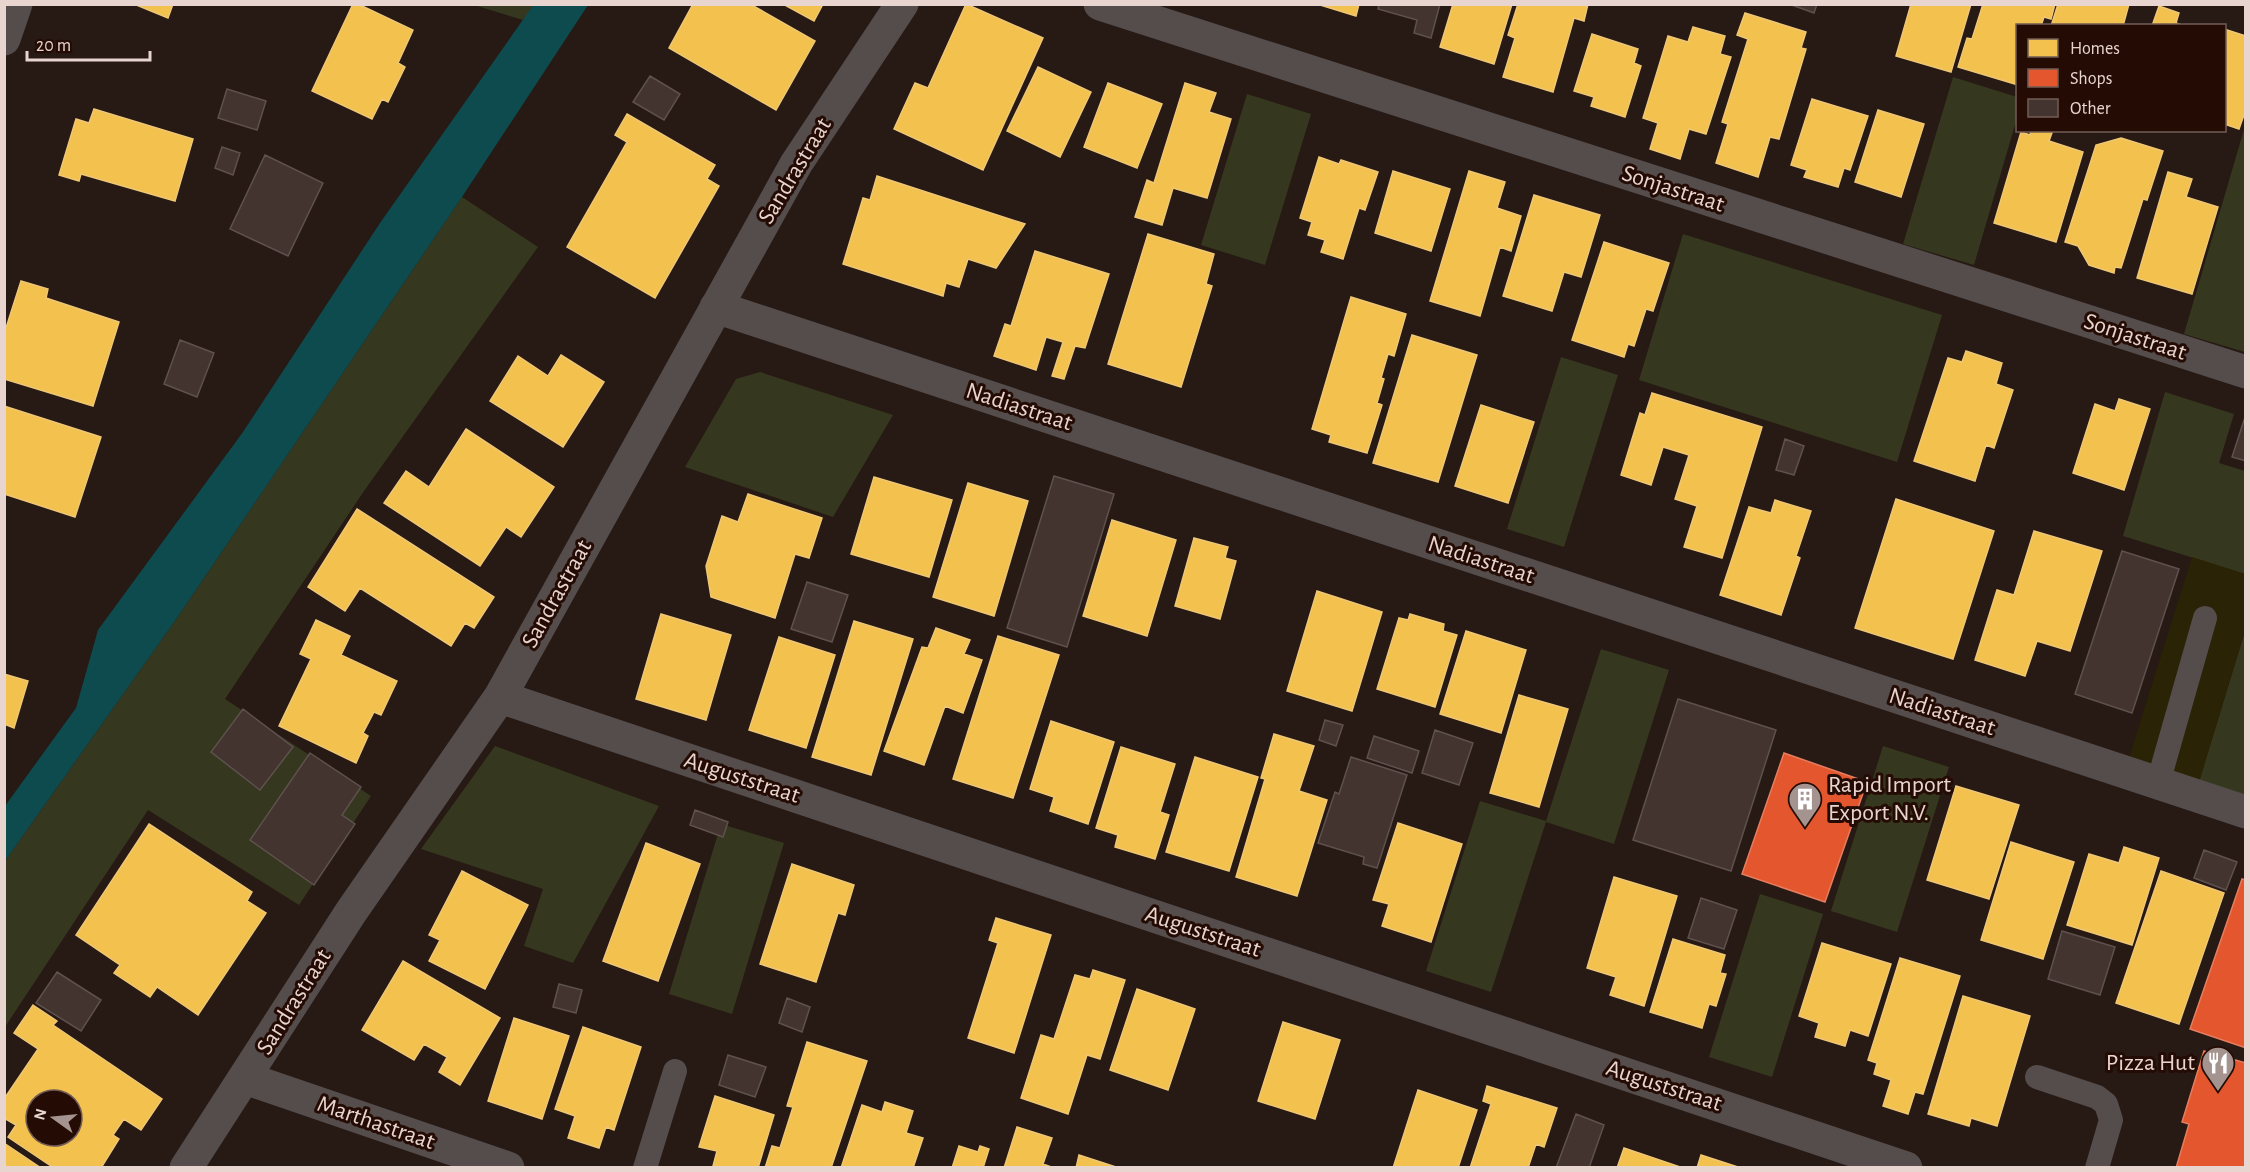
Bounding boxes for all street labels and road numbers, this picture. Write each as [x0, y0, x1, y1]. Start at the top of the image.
street label: Sandrastraat [754, 114, 836, 228]
street label: Sonjastraat [1619, 161, 1727, 217]
street label: Sonjastraat [2081, 309, 2189, 365]
street label: Nadiastraat [963, 379, 1075, 436]
street label: Nadiastraat [1425, 532, 1537, 589]
street label: Sandrastraat [518, 536, 597, 652]
street label: Nadiastraat [1886, 684, 1998, 741]
street label: Auguststraat [681, 748, 803, 808]
street label: Auguststraat [1142, 902, 1264, 962]
street label: Sandrastraat [252, 945, 336, 1059]
street label: Auguststraat [1603, 1056, 1725, 1116]
street label: Marthastraat [314, 1092, 438, 1154]

